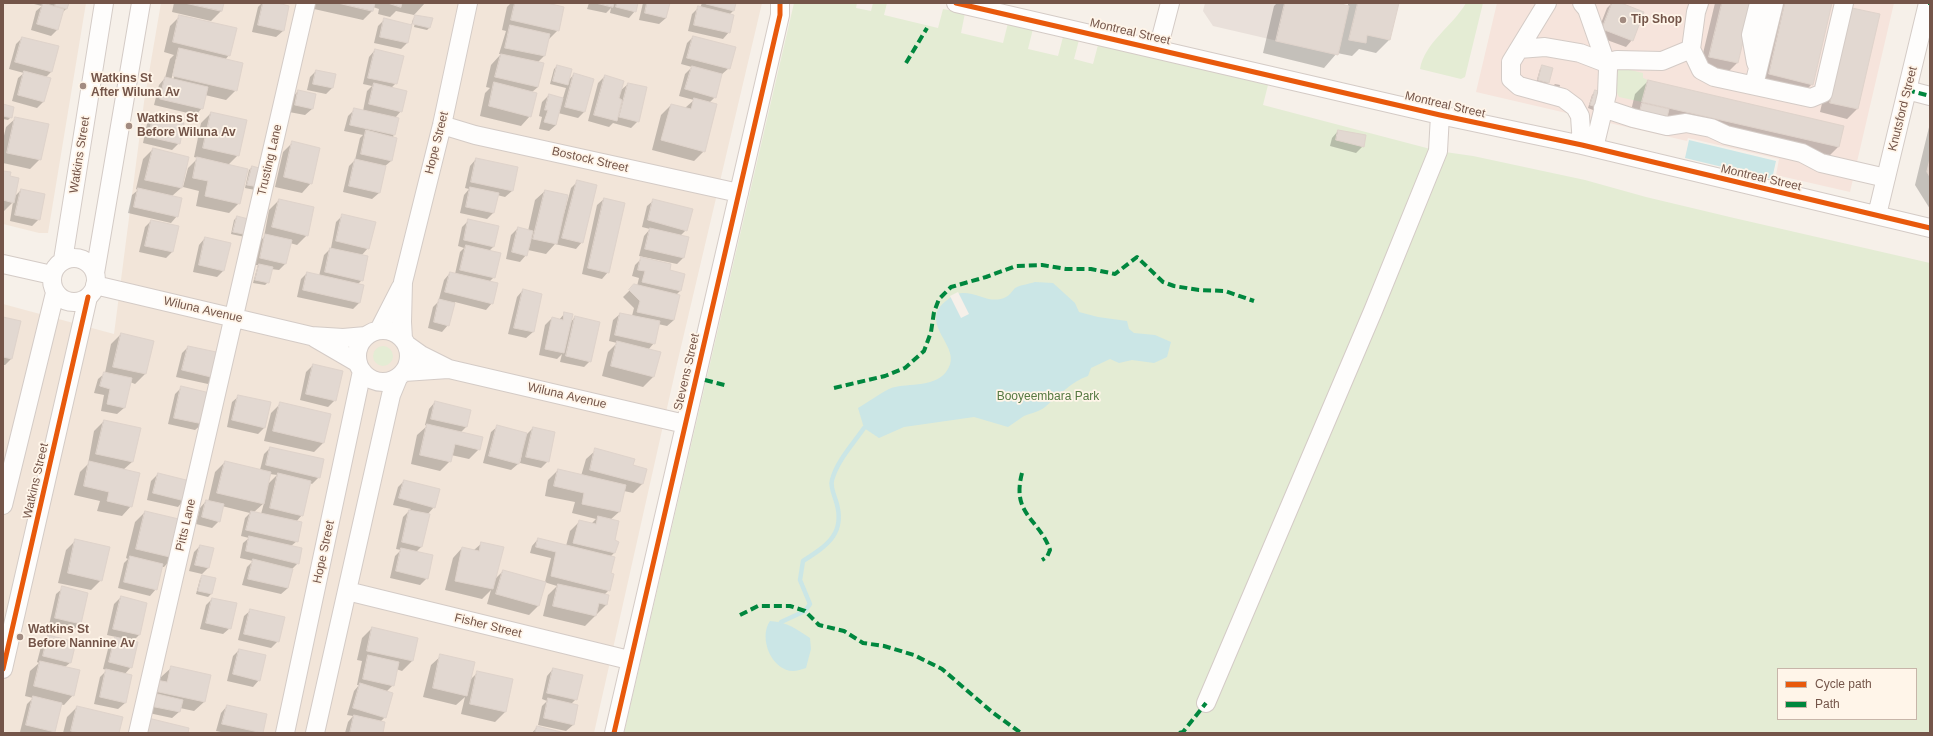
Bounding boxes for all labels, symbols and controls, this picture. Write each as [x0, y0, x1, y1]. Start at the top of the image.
place label: Tip Shop [1631, 13, 1682, 27]
marker: Tip Shop [1618, 15, 1628, 25]
street label: Montreal Street [1088, 16, 1172, 48]
street label: Knutsford Street [1886, 65, 1920, 153]
place label: Watkins St After Wiluna Av [91, 72, 180, 100]
marker: Watkins St After Wiluna Av [78, 81, 88, 91]
street label: Montreal Street [1403, 89, 1487, 121]
street label: Hope Street [422, 110, 452, 176]
place label: Watkins St Before Wiluna Av [137, 112, 236, 140]
street label: Watkins Street [67, 116, 93, 194]
marker: Watkins St Before Wiluna Av [124, 121, 134, 131]
street label: Trusting Lane [255, 123, 285, 197]
street label: Bostock Street [550, 144, 630, 176]
street label: Montreal Street [1719, 162, 1803, 194]
street label: Wiluna Avenue [162, 294, 244, 326]
street label: Stevens Street [671, 332, 703, 412]
street label: Wiluna Avenue [526, 380, 608, 412]
park label: Booyeembara Park [997, 390, 1099, 404]
street label: Watkins Street [20, 442, 52, 520]
street label: Pitts Lane [173, 497, 199, 553]
street label: Hope Street [310, 519, 338, 585]
street label: Fisher Street [453, 611, 523, 641]
place label: Watkins St Before Nannine Av [28, 623, 135, 651]
marker: Watkins St Before Nannine Av [15, 632, 25, 642]
legend [1777, 668, 1917, 720]
text: Cycle path [1815, 677, 1872, 691]
text: Path [1815, 697, 1840, 711]

